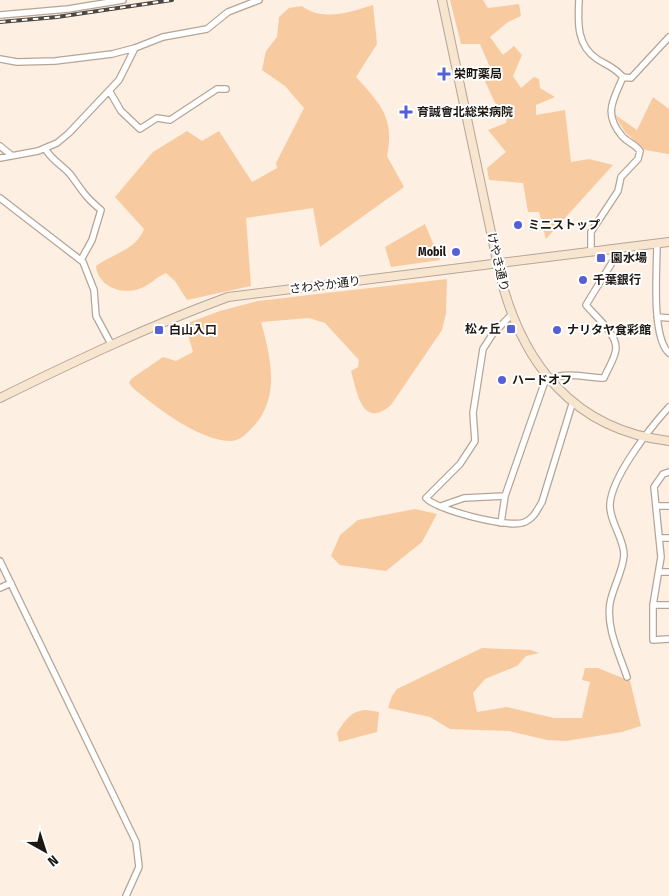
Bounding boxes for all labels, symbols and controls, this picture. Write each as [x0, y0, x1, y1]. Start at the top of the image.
place label: 栄町薬局 [454, 67, 502, 81]
marker: 栄町薬局 [438, 68, 450, 80]
marker: 育誠會北総栄病院 [399, 105, 413, 119]
place label: 育誠會北総栄病院 [417, 105, 513, 119]
place label: ミニストップ [528, 218, 600, 232]
marker: ミニストップ [512, 219, 524, 231]
street label: けやき通り [484, 231, 512, 293]
place label: Mobil [418, 245, 447, 259]
marker: Mobil [450, 246, 462, 258]
place label: 園水場 [611, 251, 647, 265]
marker: 園水場 [595, 252, 607, 264]
place label: 千葉銀行 [593, 273, 641, 287]
street label: さわやか通り [288, 274, 362, 296]
marker: 千葉銀行 [577, 274, 589, 286]
place label: 松ヶ丘 [465, 322, 501, 336]
place label: 白山入口 [169, 323, 217, 337]
marker: 松ヶ丘 [505, 323, 517, 335]
place label: ナリタヤ食彩館 [567, 323, 651, 337]
marker: 白山入口 [153, 324, 165, 336]
marker: ナリタヤ食彩館 [551, 324, 563, 336]
place label: ハードオフ [512, 373, 572, 387]
marker: ハードオフ [496, 374, 508, 386]
north arrow [20, 826, 70, 876]
text: N [44, 851, 61, 870]

